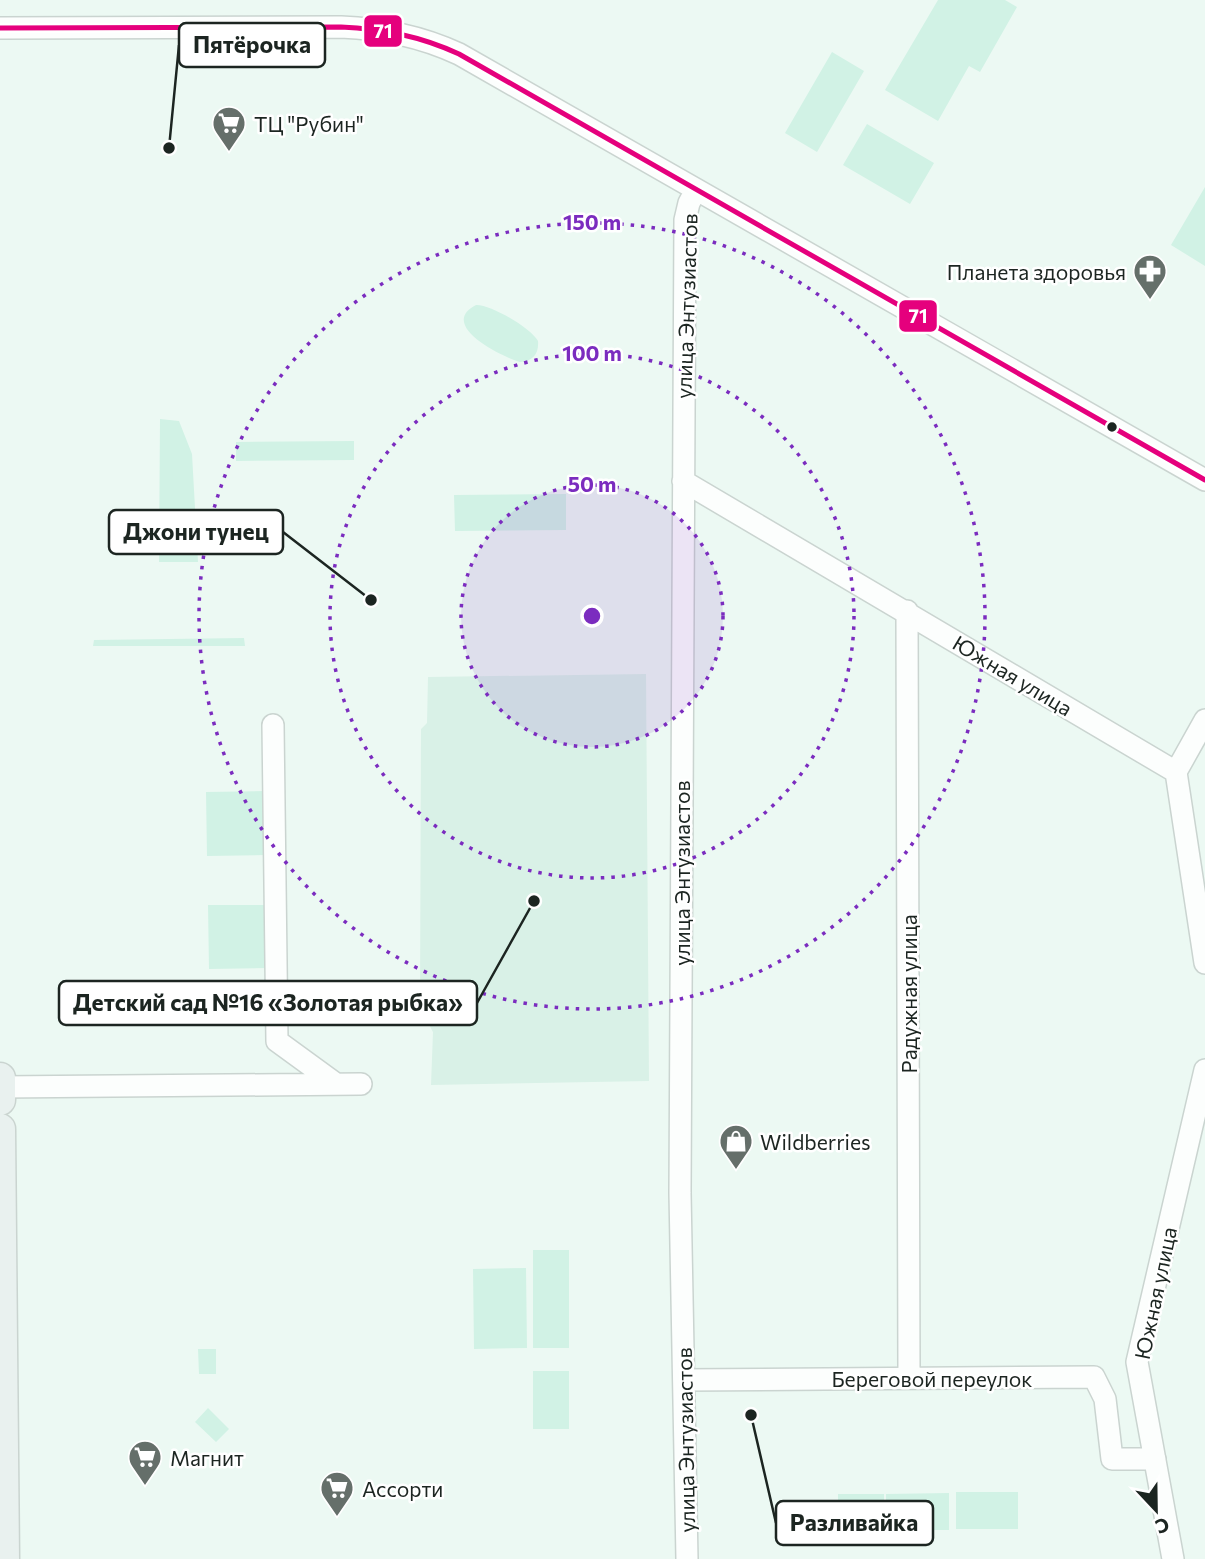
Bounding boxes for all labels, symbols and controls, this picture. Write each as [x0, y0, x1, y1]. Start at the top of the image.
line badge: 71 [363, 14, 403, 48]
text: 71 [373, 19, 393, 42]
callout: Пятёрочка [179, 23, 325, 67]
text: Пятёрочка [193, 30, 311, 58]
supermarket icon: ТЦ "Рубин" [210, 104, 248, 153]
place label: ТЦ "Рубин" [254, 111, 364, 136]
text: 150 m [563, 209, 621, 234]
street label: улица Энтузиастов [670, 213, 702, 399]
pharmacy icon: Планета здоровья [1131, 252, 1169, 301]
place label: Планета здоровья [947, 259, 1126, 284]
line badge: 71 [898, 299, 938, 333]
text: 71 [908, 304, 928, 327]
text: 100 m [562, 340, 622, 365]
unlabelled marker [1105, 420, 1119, 434]
text: 50 m [568, 471, 616, 496]
callout: Джони тунец [109, 510, 283, 554]
text: Джони тунец [123, 517, 269, 545]
centre of rings [580, 604, 604, 628]
street label: Южная улица [949, 630, 1077, 720]
street label: улица Энтузиастов [669, 780, 694, 966]
street label: Радужная улица [896, 914, 921, 1074]
callout: Детский сад №16 «Золотая рыбка» [59, 981, 477, 1025]
text: Детский сад №16 «Золотая рыбка» [73, 988, 463, 1016]
shop icon: Wildberries [717, 1122, 755, 1171]
place label: Wildberries [760, 1129, 871, 1154]
street label: Южная улица [1129, 1224, 1181, 1362]
street label: улица Энтузиастов [671, 1347, 699, 1533]
street label: Береговой переулок [831, 1366, 1033, 1391]
supermarket icon: Магнит [126, 1438, 164, 1487]
place label: Магнит [170, 1445, 244, 1470]
supermarket icon: Ассорти [318, 1469, 356, 1518]
north arrow [1121, 1475, 1191, 1545]
place label: Ассорти [362, 1476, 443, 1501]
callout: Разливайка [776, 1501, 933, 1545]
text: Разливайка [790, 1508, 918, 1536]
text: С [1152, 1513, 1173, 1539]

